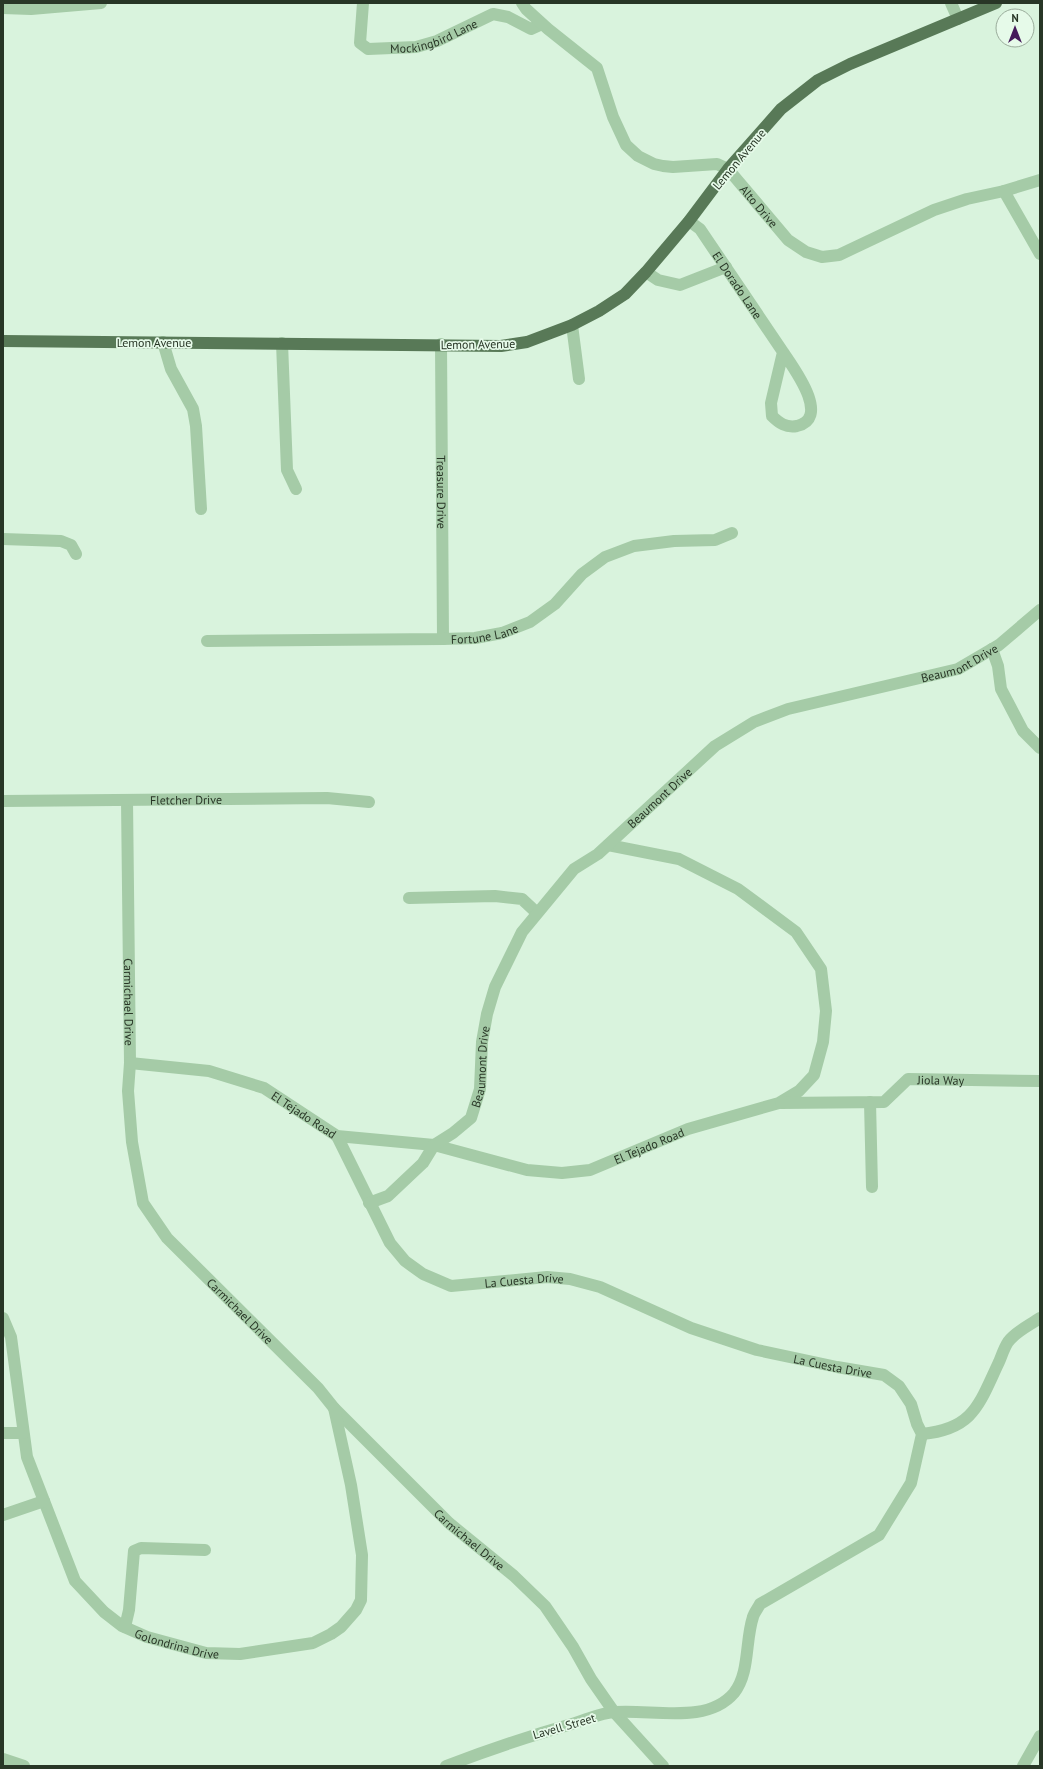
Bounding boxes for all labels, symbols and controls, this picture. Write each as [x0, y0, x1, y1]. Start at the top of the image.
north arrow [995, 8, 1035, 48]
text: N [1011, 11, 1019, 25]
street label: Mockingbird Lane [390, 15, 480, 56]
street label: Lemon Avenue [709, 126, 769, 192]
street label: Alto Drive [737, 182, 781, 230]
street label: El Dorado Lane [710, 248, 766, 321]
street label: Lemon Avenue [117, 335, 191, 350]
street label: Lemon Avenue [441, 336, 515, 352]
street label: Treasure Drive [434, 455, 450, 529]
street label: Fortune Lane [451, 620, 520, 646]
street label: Beaumont Drive [919, 640, 1000, 685]
street label: Beaumont Drive [624, 764, 695, 831]
street label: Fletcher Drive [150, 791, 222, 807]
street label: Carmichael Drive [121, 958, 137, 1046]
street label: Beaumont Drive [467, 1024, 492, 1109]
street label: Jiola Way [916, 1072, 965, 1087]
street label: El Tejado Road [269, 1088, 339, 1141]
street label: El Tejado Road [611, 1124, 686, 1167]
street label: La Cuesta Drive [484, 1269, 564, 1290]
street label: Carmichael Drive [204, 1275, 277, 1347]
street label: La Cuesta Drive [792, 1351, 873, 1380]
street label: Carmichael Drive [431, 1505, 508, 1573]
street label: Golondrina Drive [132, 1625, 219, 1661]
street label: Lavell Street [531, 1710, 597, 1742]

